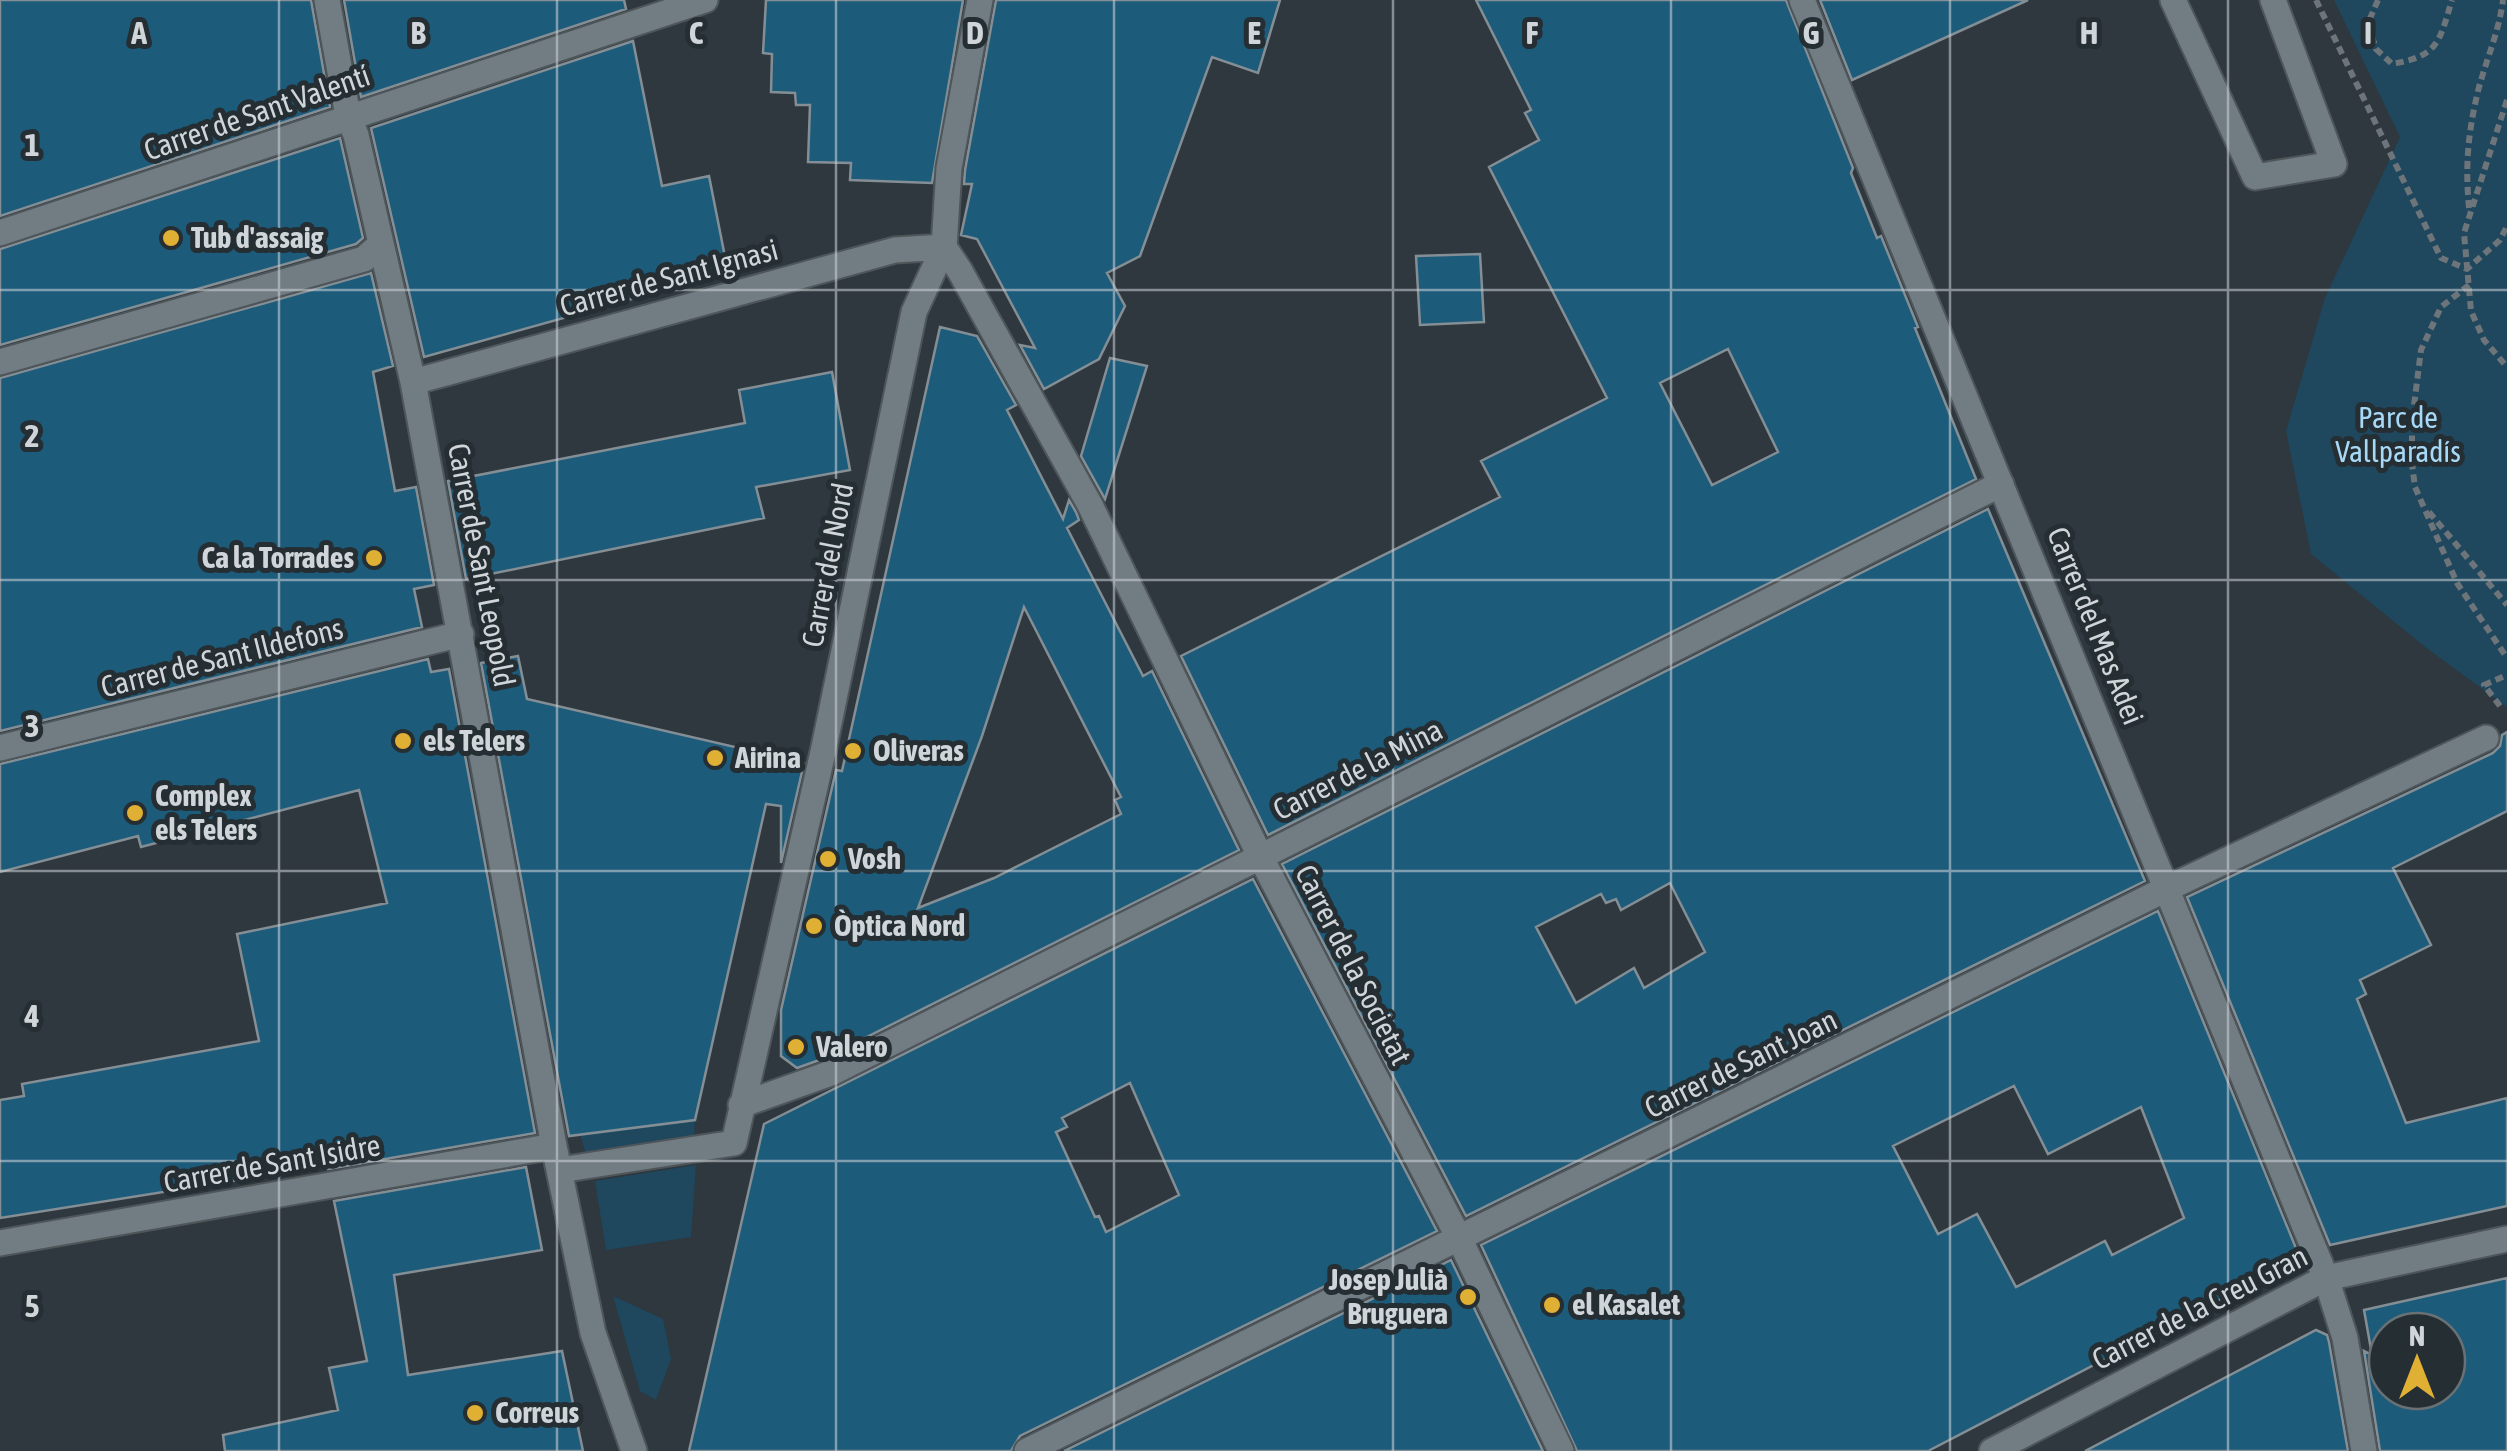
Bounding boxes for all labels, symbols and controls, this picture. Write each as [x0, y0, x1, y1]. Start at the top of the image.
text: A [130, 14, 147, 51]
text: B [410, 14, 426, 51]
text: C [689, 14, 704, 51]
text: D [966, 14, 984, 51]
text: E [1247, 14, 1261, 51]
text: F [1526, 14, 1539, 51]
text: G [1803, 14, 1820, 51]
text: H [2080, 14, 2098, 51]
text: I [2364, 14, 2372, 51]
street label: Carrer de Sant Valentí [139, 57, 374, 167]
text: 1 [24, 126, 40, 163]
place label: Tub d'assaig [191, 220, 324, 254]
marker: Tub d'assaig [160, 227, 182, 249]
street label: Carrer de Sant Ignasi [556, 232, 781, 322]
park label: Parc de Vallparadís [2335, 400, 2461, 468]
text: 2 [24, 417, 40, 454]
street label: Carrer de Sant Leopold [442, 440, 522, 689]
street label: Carrer del Nord [794, 480, 860, 650]
street label: Carrer del Mas Adei [2041, 522, 2151, 729]
place label: Ca la Torrades [201, 540, 354, 574]
marker: Ca la Torrades [363, 547, 385, 569]
street label: Carrer de Sant Ildefons [97, 611, 346, 704]
text: 3 [24, 707, 40, 744]
street label: Carrer de la Mina [1267, 712, 1448, 826]
place label: els Telers [423, 723, 525, 757]
marker: els Telers [392, 730, 414, 752]
place label: Oliveras [873, 733, 964, 767]
place label: Airina [734, 740, 801, 774]
marker: Oliveras [842, 740, 864, 762]
marker: Airina [704, 747, 726, 769]
place label: Complex els Telers [155, 778, 257, 846]
marker: Complex els Telers [124, 802, 146, 824]
place label: Vosh [847, 841, 901, 875]
marker: Vosh [817, 848, 839, 870]
street label: Carrer de la Societat [1289, 859, 1419, 1070]
place label: Òptica Nord [834, 908, 965, 942]
marker: Òptica Nord [803, 915, 825, 937]
text: 4 [23, 997, 40, 1034]
street label: Carrer de Sant Joan [1639, 1002, 1842, 1124]
place label: Valero [815, 1029, 888, 1063]
marker: Valero [785, 1036, 807, 1058]
street label: Carrer de Sant Isidre [161, 1127, 383, 1199]
street label: Carrer de la Creu Gran [2086, 1238, 2313, 1376]
place label: Josep Julià Bruguera [1328, 1262, 1448, 1330]
marker: Josep Julià Bruguera [1457, 1286, 1479, 1308]
text: 5 [24, 1287, 40, 1324]
place label: el Kasalet [1572, 1287, 1681, 1321]
marker: el Kasalet [1541, 1294, 1563, 1316]
north arrow [2367, 1311, 2467, 1411]
text: N [2409, 1320, 2425, 1352]
place label: Correus [495, 1395, 579, 1429]
marker: Correus [464, 1402, 486, 1424]

